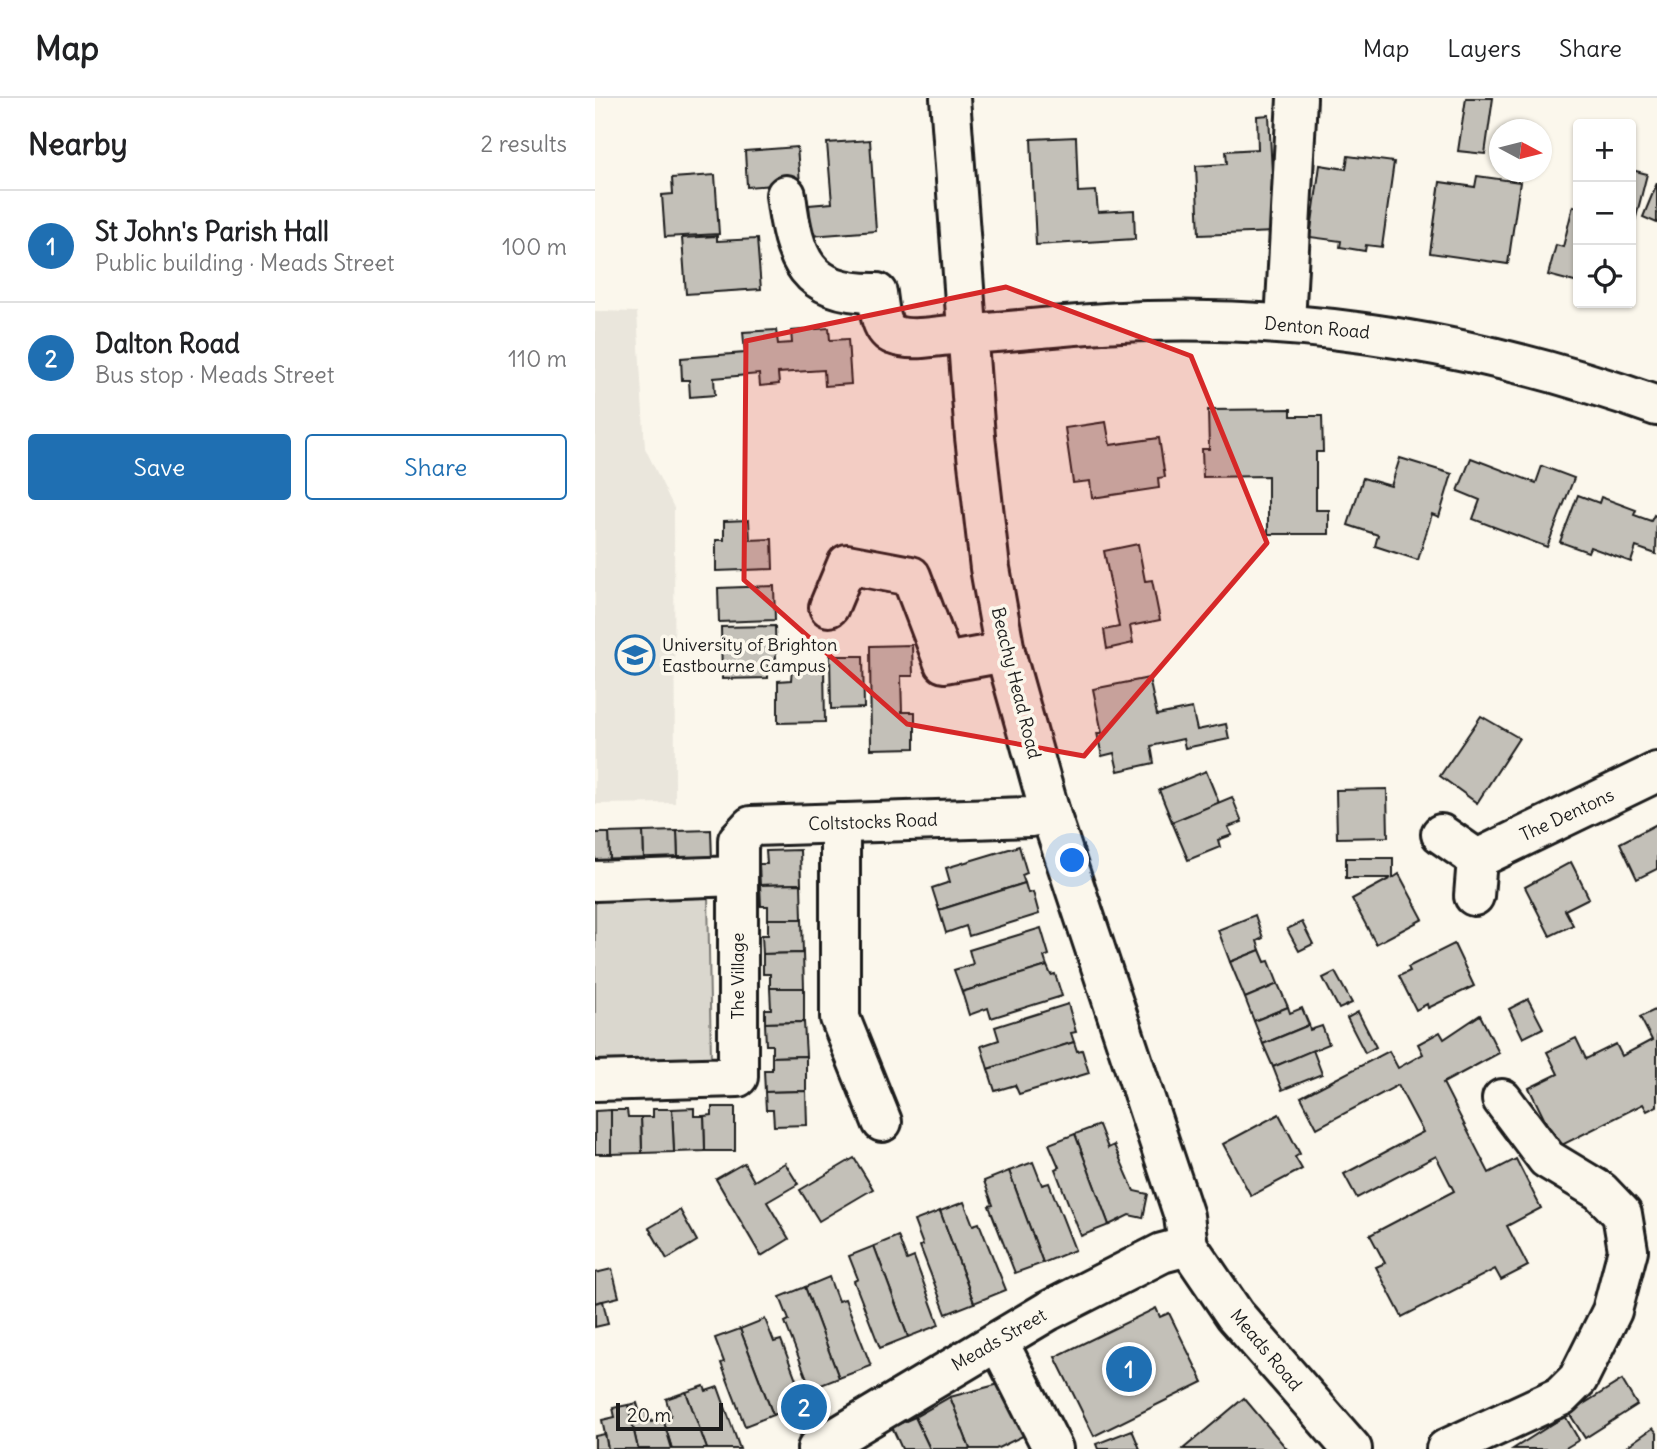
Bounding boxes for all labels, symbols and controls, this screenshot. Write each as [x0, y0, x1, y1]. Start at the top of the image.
text: Map [35, 27, 99, 69]
text: Map [1363, 33, 1409, 63]
text: Layers [1447, 33, 1521, 63]
text: Share [1559, 33, 1622, 63]
north arrow [1489, 119, 1552, 182]
map controls [1573, 119, 1636, 308]
button: + [1573, 119, 1636, 182]
text: Nearby [28, 125, 128, 163]
text: 2 results [481, 129, 567, 158]
button: − [1573, 182, 1636, 245]
text: St John's Parish Hall [95, 215, 329, 248]
text: 1 [46, 232, 56, 261]
text: 100 m [502, 232, 567, 261]
button: locate [1573, 245, 1636, 308]
text: Public building · Meads Street [95, 248, 395, 277]
street label: Denton Road [1263, 311, 1371, 344]
text: Dalton Road [95, 327, 240, 360]
text: 2 [45, 344, 57, 373]
text: 110 m [508, 344, 567, 373]
text: Bus stop · Meads Street [95, 360, 335, 389]
button: Save [28, 434, 291, 500]
button: Share [305, 434, 567, 500]
street label: Beachy Head Road [987, 605, 1047, 761]
place label: University of Brighton Eastbourne Campus [662, 633, 837, 677]
school or university icon: University of Brighton Eastbourne Campus [614, 634, 656, 676]
street label: The Dentons [1516, 783, 1618, 846]
street label: Coltstocks Road [808, 808, 938, 835]
your location [1055, 843, 1089, 877]
street label: The Village [726, 932, 749, 1020]
street label: Meads Street [947, 1303, 1050, 1376]
street label: Meads Road [1226, 1304, 1307, 1396]
pin: 1 [1106, 1343, 1152, 1395]
pin: 2 [781, 1381, 827, 1433]
scale bar [616, 1400, 723, 1432]
text: 20 m [627, 1403, 671, 1427]

